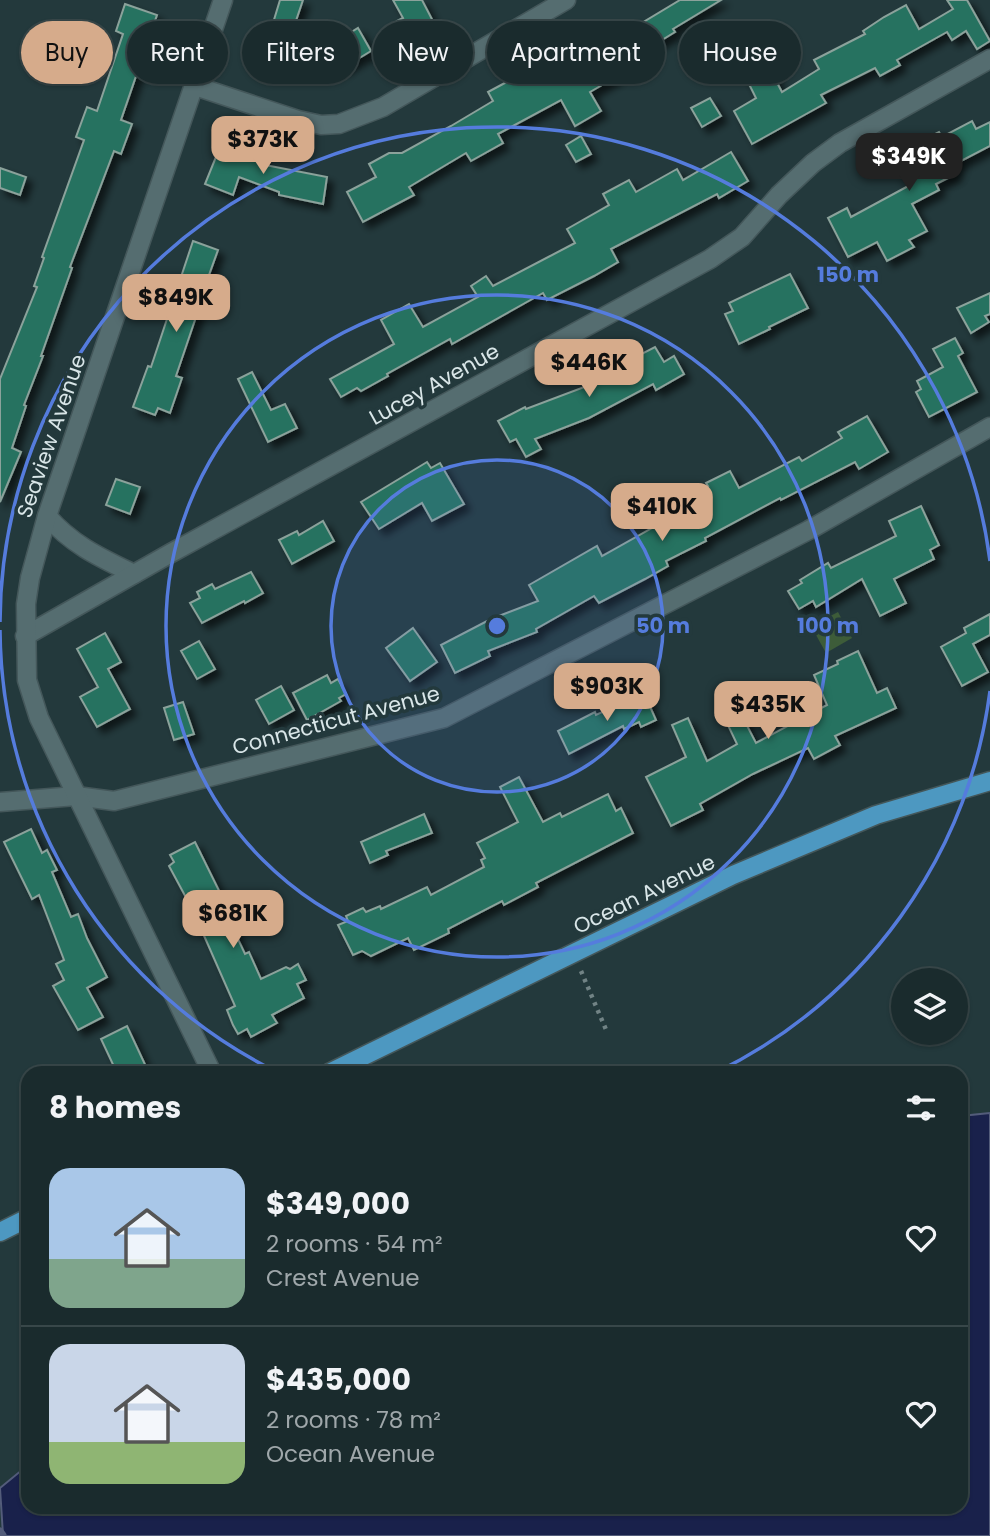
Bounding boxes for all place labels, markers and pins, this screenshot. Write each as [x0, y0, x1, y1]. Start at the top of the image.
pin: $373K [214, 116, 312, 176]
pin: $349K [860, 134, 958, 193]
pin: $849K [127, 274, 225, 334]
pin: $446K [540, 340, 638, 399]
pin: $410K [613, 484, 711, 543]
centre of rings [485, 614, 509, 638]
pin: $903K [558, 664, 656, 723]
pin: $435K [719, 682, 817, 741]
pin: $681K [184, 890, 282, 950]

